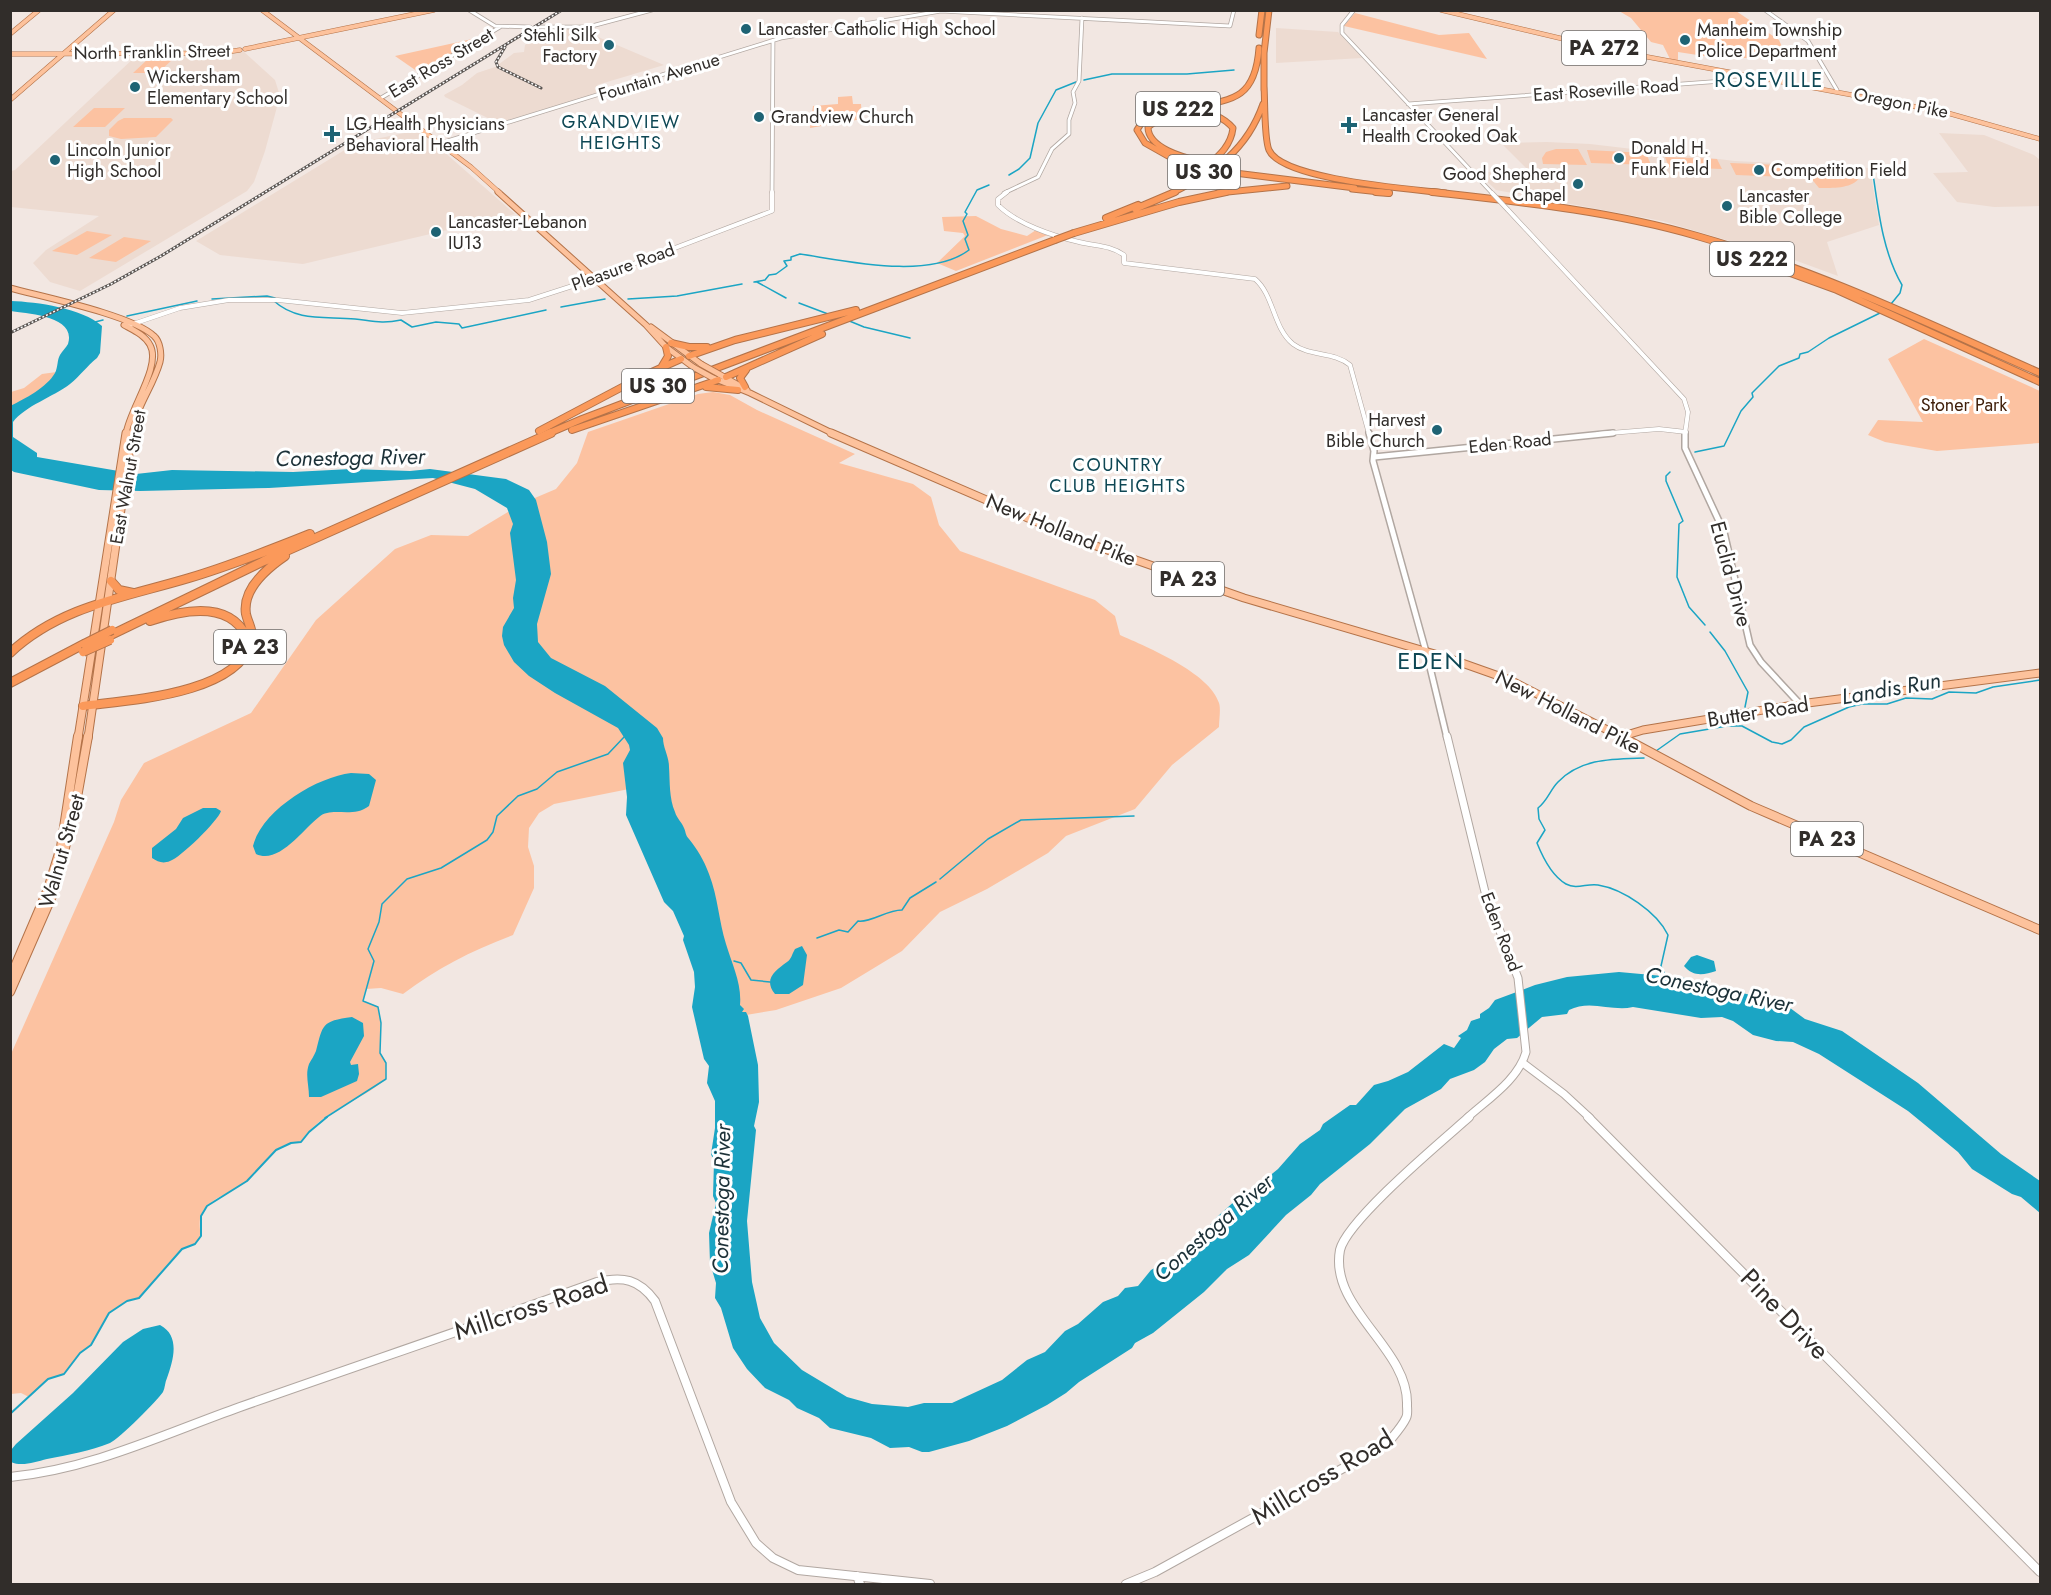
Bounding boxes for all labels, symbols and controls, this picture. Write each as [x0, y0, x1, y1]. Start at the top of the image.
place label: Lancaster Catholic High School [758, 16, 996, 42]
place label: Manheim Township Police Department [1697, 17, 1842, 64]
street label: East Ross Street [384, 21, 499, 105]
place label: Stehli Silk Factory [523, 22, 597, 69]
marker: Lancaster Catholic High School [739, 22, 753, 36]
road number: PA 272 [1562, 31, 1646, 65]
marker: Manheim Township Police Department [1678, 33, 1692, 47]
street label: North Franklin Street [73, 38, 231, 66]
marker: Stehli Silk Factory [602, 38, 616, 52]
street label: Fountain Avenue [595, 46, 723, 108]
place label: Wickersham Elementary School [147, 64, 288, 111]
district label: ROSEVILLE [1714, 66, 1824, 95]
street label: East Roseville Road [1532, 72, 1680, 108]
marker: Wickersham Elementary School [128, 80, 142, 94]
street label: Oregon Pike [1852, 81, 1950, 125]
road number: US 222 [1136, 92, 1220, 126]
place label: Lancaster General Health Crooked Oak [1362, 102, 1517, 149]
place label: Grandview Church [771, 104, 914, 130]
district label: GRANDVIEW HEIGHTS [561, 109, 681, 156]
marker: Grandview Church [752, 110, 766, 124]
place label: LG Health Physicians Behavioral Health [346, 111, 505, 158]
marker: Lancaster General Health Crooked Oak [1340, 116, 1358, 134]
marker: LG Health Physicians Behavioral Health [323, 125, 341, 143]
place label: Donald H. Funk Field [1631, 135, 1709, 182]
place label: Lincoln Junior High School [67, 137, 171, 184]
marker: Donald H. Funk Field [1612, 151, 1626, 165]
marker: Lincoln Junior High School [48, 153, 62, 167]
road number: US 30 [1168, 155, 1240, 189]
place label: Competition Field [1771, 157, 1907, 183]
place label: Good Shepherd Chapel [1443, 161, 1566, 208]
marker: Competition Field [1752, 163, 1766, 177]
marker: Good Shepherd Chapel [1571, 177, 1585, 191]
place label: Lancaster Bible College [1739, 183, 1842, 230]
marker: Lancaster Bible College [1720, 199, 1734, 213]
place label: Lancaster-Lebanon IU13 [448, 209, 587, 256]
marker: Lancaster-Lebanon IU13 [429, 225, 443, 239]
street label: Pleasure Road [568, 236, 678, 298]
road number: US 222 [1710, 242, 1794, 276]
road number: US 30 [622, 369, 694, 403]
park label: Stoner Park [1921, 392, 2007, 418]
street label: East Walnut Street [103, 407, 153, 546]
place label: Harvest Bible Church [1326, 407, 1426, 454]
marker: Harvest Bible Church [1430, 423, 1444, 437]
street label: Eden Road [1467, 426, 1553, 460]
water label: Conestoga River [275, 440, 427, 474]
district label: COUNTRY CLUB HEIGHTS [1049, 452, 1187, 499]
street label: New Holland Pike [981, 486, 1141, 574]
street label: Euclid Drive [1703, 518, 1759, 630]
road number: PA 23 [1152, 562, 1224, 596]
road number: PA 23 [214, 630, 286, 664]
district label: EDEN [1397, 643, 1465, 678]
street label: New Holland Pike [1490, 662, 1646, 762]
water label: Landis Run [1839, 664, 1943, 712]
street label: Butter Road [1705, 689, 1811, 735]
street label: Walnut Street [31, 791, 93, 911]
road number: PA 23 [1791, 822, 1863, 856]
street label: Eden Road [1474, 889, 1528, 975]
water label: Conestoga River [1642, 958, 1797, 1021]
water label: Conestoga River [704, 1122, 738, 1274]
water label: Conestoga River [1146, 1165, 1281, 1288]
street label: Pine Drive [1732, 1260, 1838, 1368]
street label: Millcross Road [449, 1264, 613, 1350]
street label: Millcross Road [1244, 1420, 1400, 1534]

